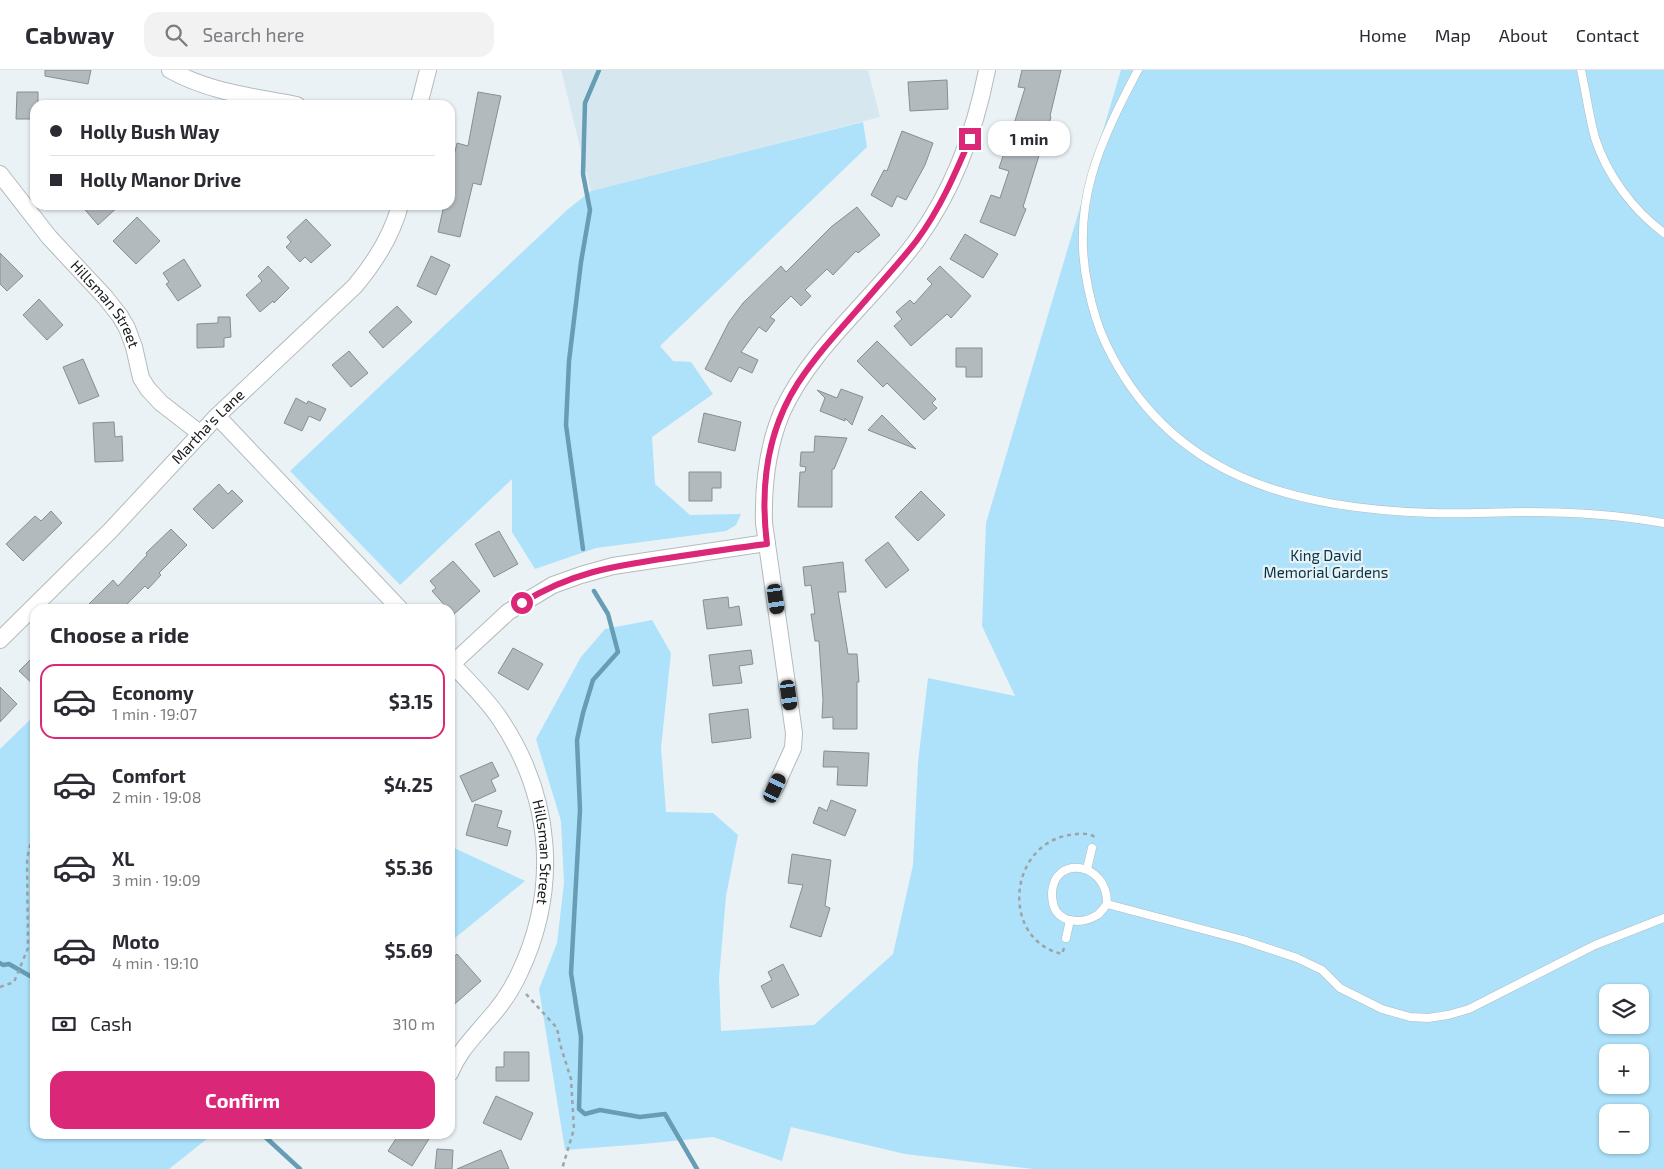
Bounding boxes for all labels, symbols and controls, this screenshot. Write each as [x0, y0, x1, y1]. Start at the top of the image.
search box [144, 12, 494, 57]
text: Cabway [25, 20, 114, 49]
icon: search [162, 21, 190, 49]
text: Search here [202, 23, 304, 46]
text: Home [1359, 24, 1407, 46]
text: Map [1435, 24, 1471, 46]
text: About [1499, 24, 1548, 46]
text: Contact [1576, 24, 1639, 46]
text: Holly Bush Way [80, 120, 220, 143]
callout: 1 min [988, 122, 1070, 156]
route end [959, 128, 981, 150]
text: 1 min [1010, 129, 1048, 148]
text: Holly Manor Drive [80, 168, 241, 191]
street label: Hillsman Street [67, 256, 144, 351]
street label: Martha's Lane [167, 385, 248, 467]
park label: King David Memorial Gardens [1264, 546, 1388, 581]
car [766, 583, 785, 615]
route start [511, 592, 533, 614]
text: Choose a ride [50, 621, 189, 647]
icon: car [52, 679, 97, 724]
car [779, 679, 798, 711]
text: Economy [112, 681, 194, 704]
text: $3.15 [389, 690, 433, 713]
text: 1 min · 19:07 [112, 704, 197, 723]
icon: car [52, 762, 97, 807]
text: Comfort [112, 764, 186, 787]
car [761, 771, 788, 805]
text: $4.25 [384, 773, 433, 796]
text: 2 min · 19:08 [112, 787, 201, 806]
street label: Hillsman Street [529, 798, 555, 906]
icon: car [52, 845, 97, 890]
text: XL [112, 847, 134, 870]
text: $5.36 [385, 856, 433, 879]
text: 3 min · 19:09 [112, 870, 201, 889]
icon: car [52, 928, 97, 973]
text: Moto [112, 930, 160, 953]
text: $5.69 [384, 939, 433, 962]
text: 4 min · 19:10 [112, 953, 199, 972]
map controls [1599, 984, 1649, 1154]
button: layers [1599, 984, 1649, 1034]
icon: cash [50, 1010, 78, 1038]
text: Cash [90, 1012, 132, 1035]
text: 310 m [393, 1014, 435, 1033]
button: + [1599, 1044, 1649, 1094]
button: Confirm [50, 1071, 435, 1129]
button: − [1599, 1104, 1649, 1154]

